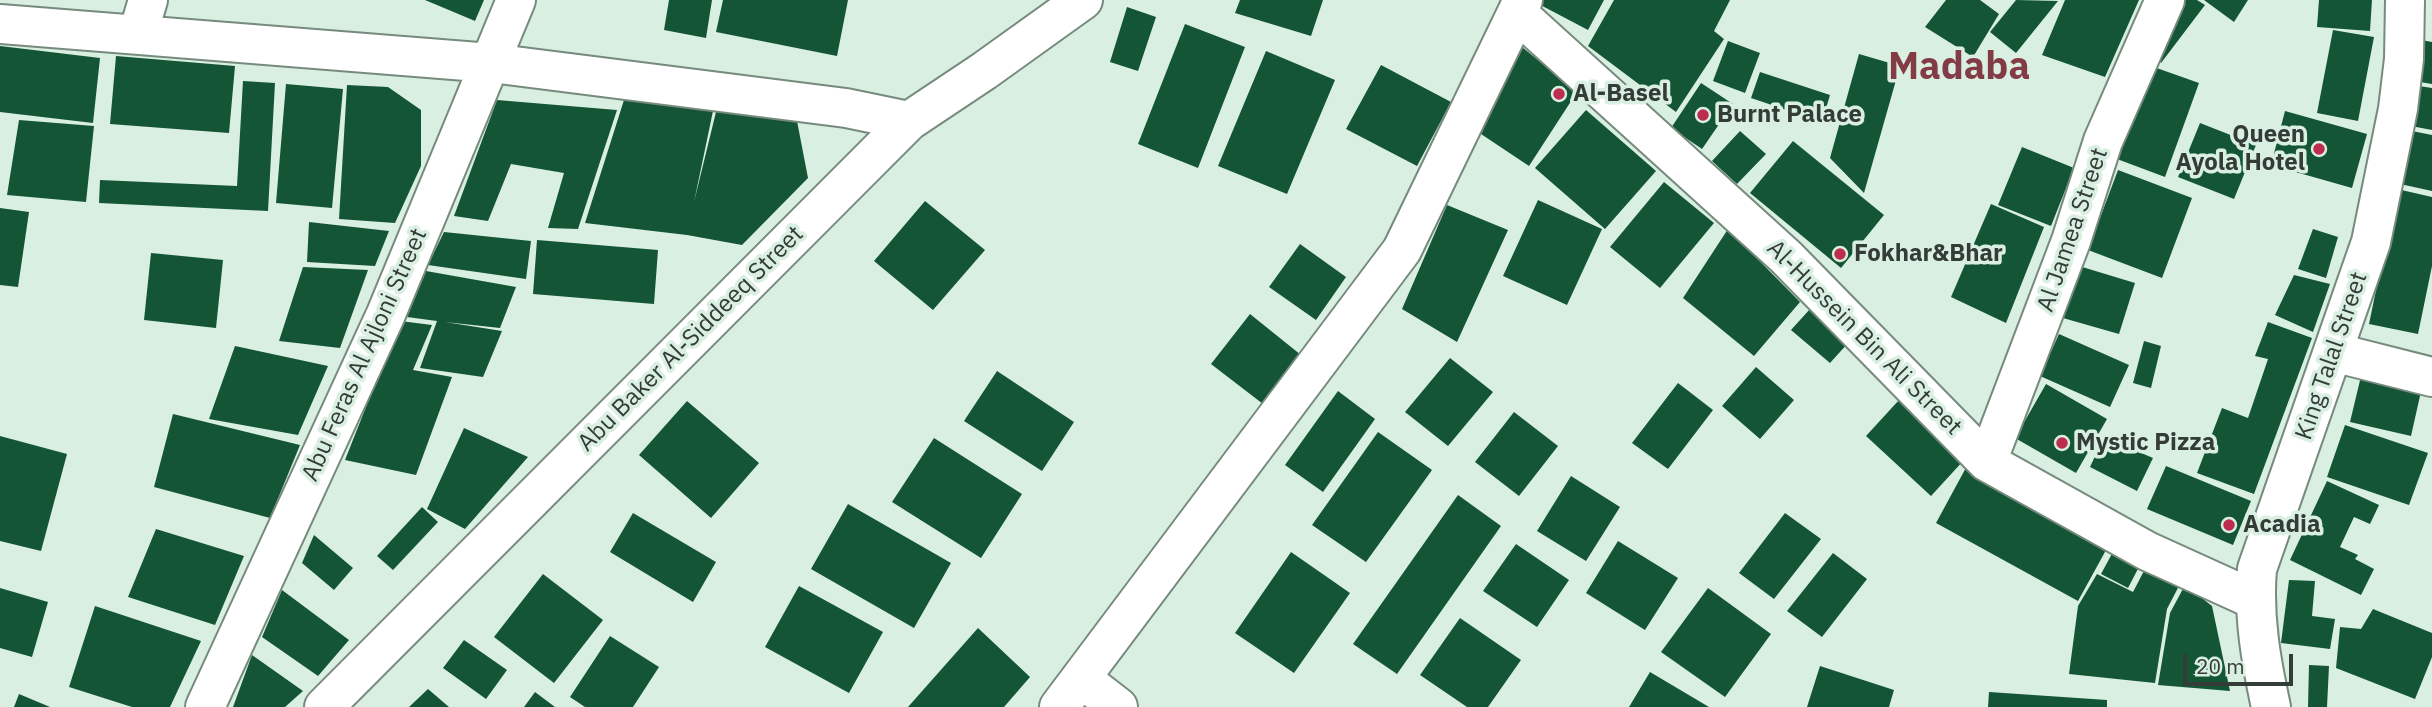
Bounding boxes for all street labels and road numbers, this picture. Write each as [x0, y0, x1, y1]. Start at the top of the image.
street label: Al Jamea Street [2032, 144, 2114, 316]
street label: Abu Baker Al-Siddeeq Street [572, 220, 810, 458]
street label: Abu Feras Al Ajloni Street [296, 224, 434, 486]
street label: Al-Hussein Bin Ali Street [1761, 235, 1967, 441]
street label: King Talal Street [2290, 268, 2374, 444]

